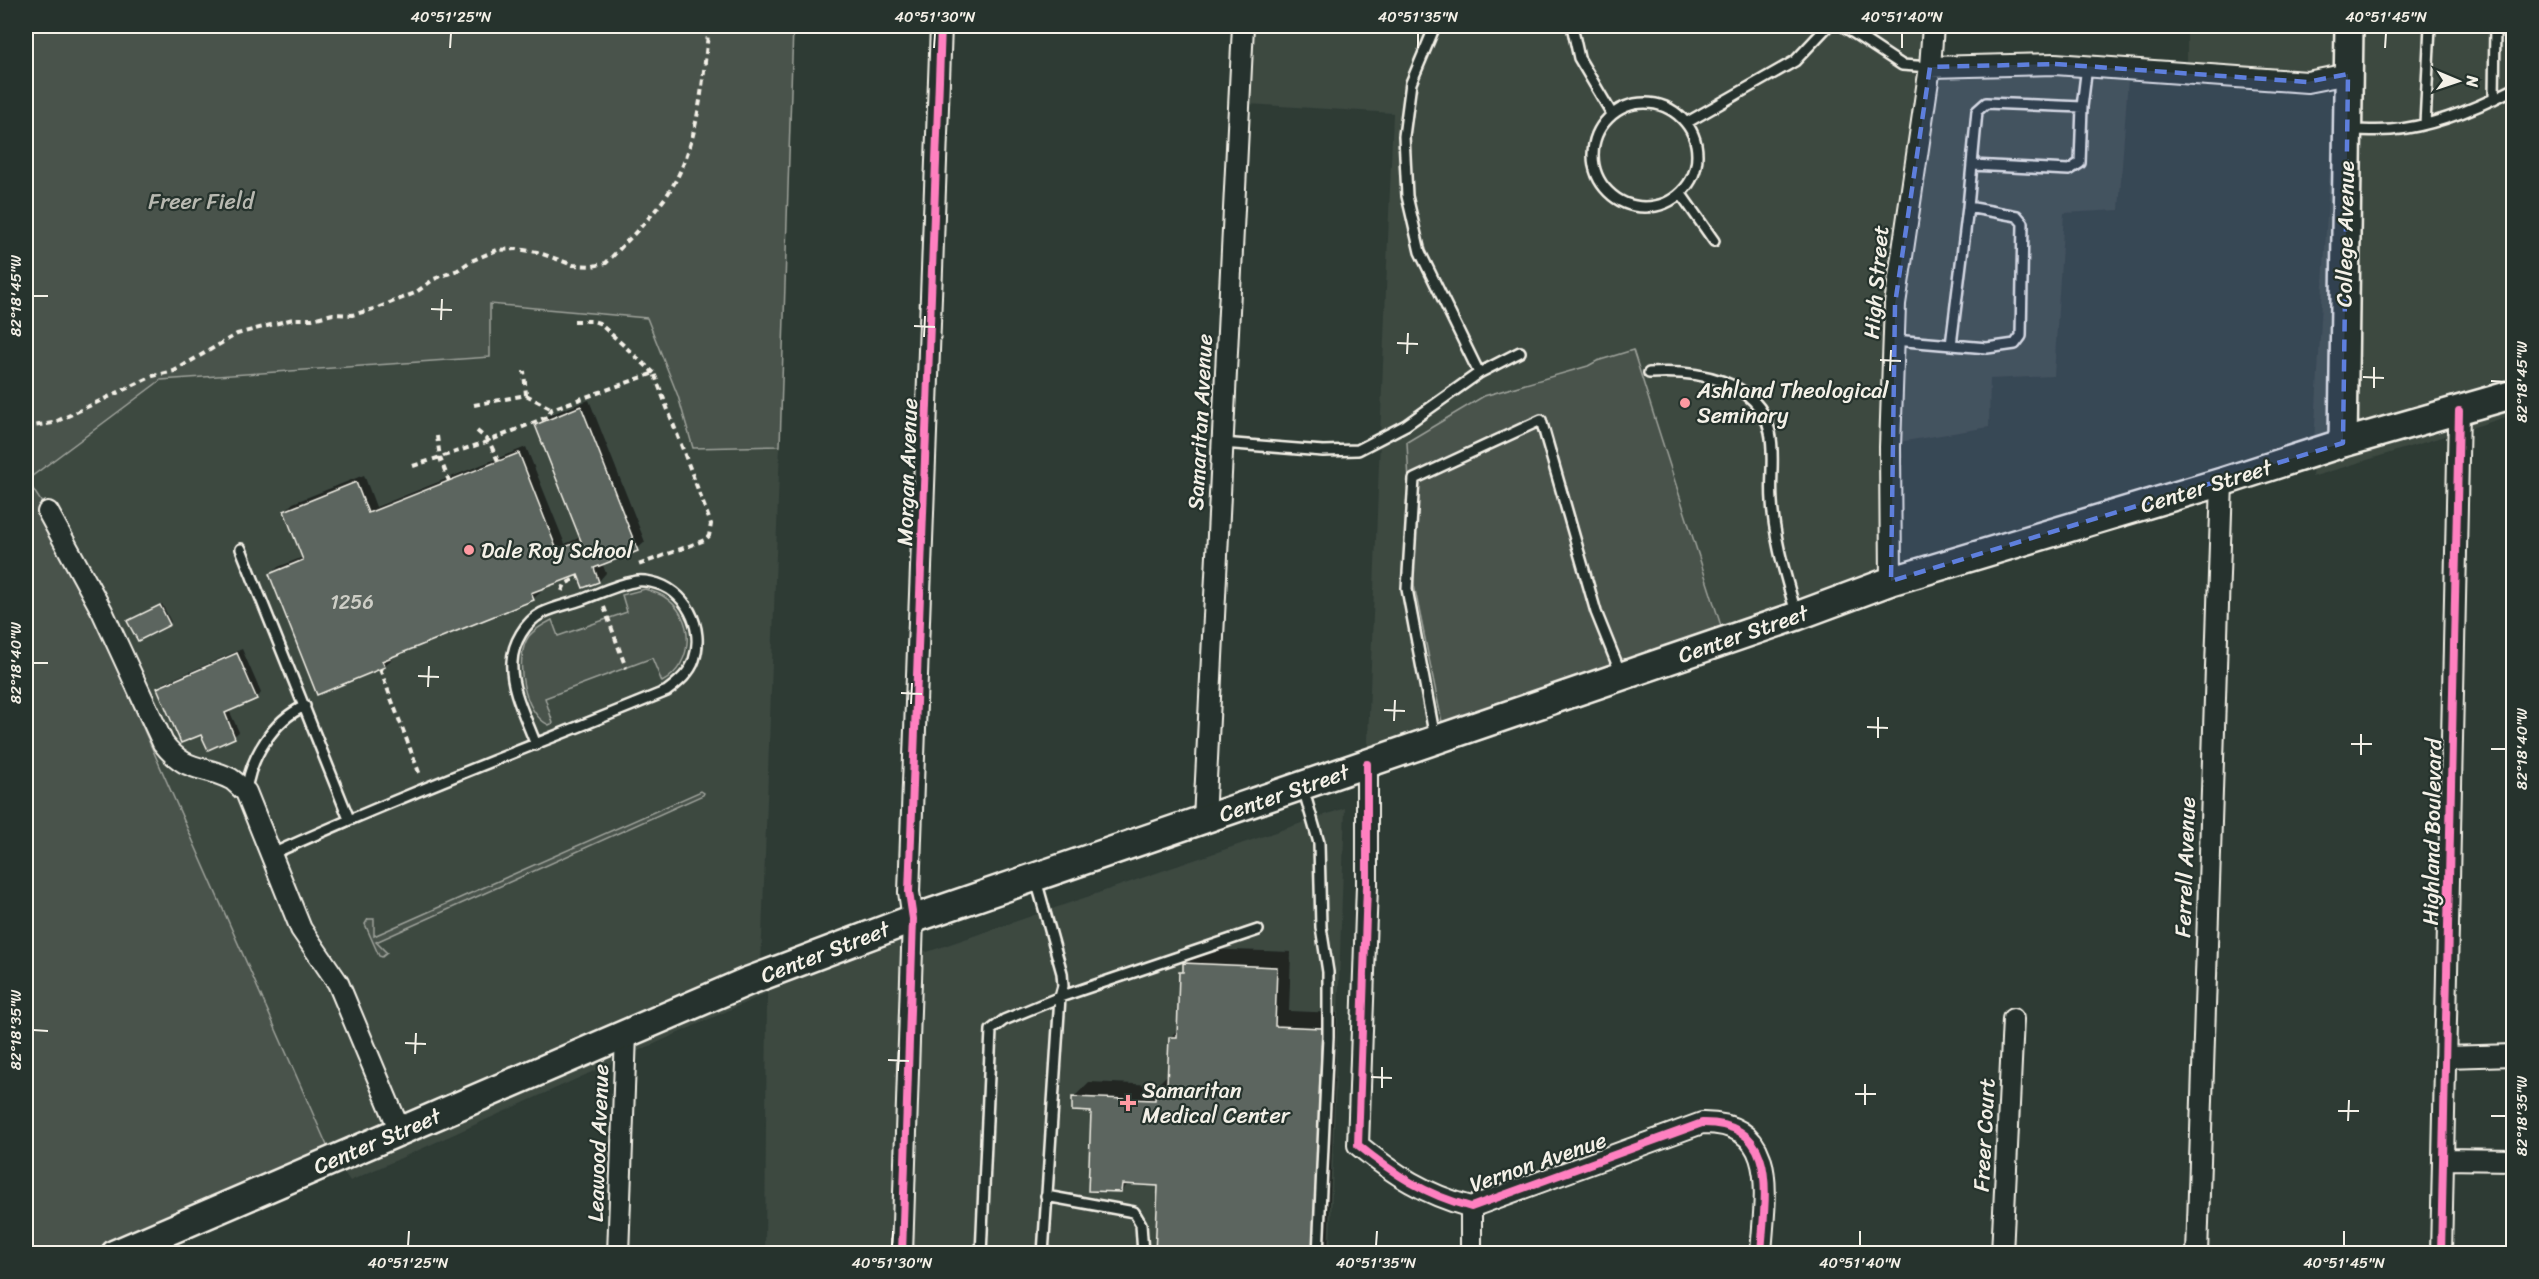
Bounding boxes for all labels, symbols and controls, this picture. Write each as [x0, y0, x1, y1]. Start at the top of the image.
text: 40°51'25"N [411, 4, 492, 30]
text: 40°51'30"N [895, 4, 976, 30]
text: 40°51'35"N [1378, 4, 1459, 30]
text: 40°51'40"N [1861, 4, 1944, 30]
text: 40°51'45"N [2345, 4, 2427, 30]
north arrow [2428, 51, 2488, 111]
text: N [2458, 74, 2487, 88]
street label: College Avenue [2324, 160, 2366, 308]
park label: Freer Field [148, 182, 255, 221]
street label: High Street [1852, 223, 1900, 340]
text: 82°18'45"W [3, 255, 29, 337]
street label: Samaritan Avenue [1176, 333, 1224, 511]
text: 82°18'45"W [2509, 341, 2535, 423]
place label: Ashland Theological Seminary [1696, 371, 1889, 435]
marker: Ashland Theological Seminary [1678, 396, 1692, 410]
street label: Morgan Avenue [885, 397, 929, 547]
street label: Center Street [2135, 447, 2278, 524]
place label: Dale Roy School [481, 531, 633, 570]
marker: Dale Roy School [462, 543, 476, 557]
house number: 1256 [330, 585, 374, 620]
street label: Center Street [1672, 593, 1815, 675]
text: 82°18'40"W [3, 622, 29, 704]
text: 82°18'40"W [2509, 708, 2535, 790]
street label: Highland Boulevard [2411, 737, 2453, 926]
street label: Center Street [1213, 752, 1356, 834]
street label: Ferrell Avenue [2163, 796, 2207, 938]
street label: Center Street [755, 909, 896, 995]
text: 82°18'35"W [3, 989, 29, 1070]
street label: Leawood Avenue [576, 1063, 620, 1223]
place label: Samaritan Medical Center [1142, 1071, 1291, 1135]
text: 82°18'35"W [2509, 1075, 2535, 1156]
street label: Freer Court [1962, 1077, 2006, 1193]
marker: Samaritan Medical Center [1119, 1094, 1137, 1112]
street label: Center Street [307, 1096, 448, 1185]
street label: Vernon Avenue [1464, 1120, 1612, 1204]
text: 40°51'25"N [368, 1250, 449, 1276]
text: 40°51'30"N [852, 1250, 933, 1276]
text: 40°51'35"N [1336, 1250, 1417, 1276]
text: 40°51'40"N [1819, 1250, 1902, 1276]
text: 40°51'45"N [2303, 1250, 2385, 1276]

